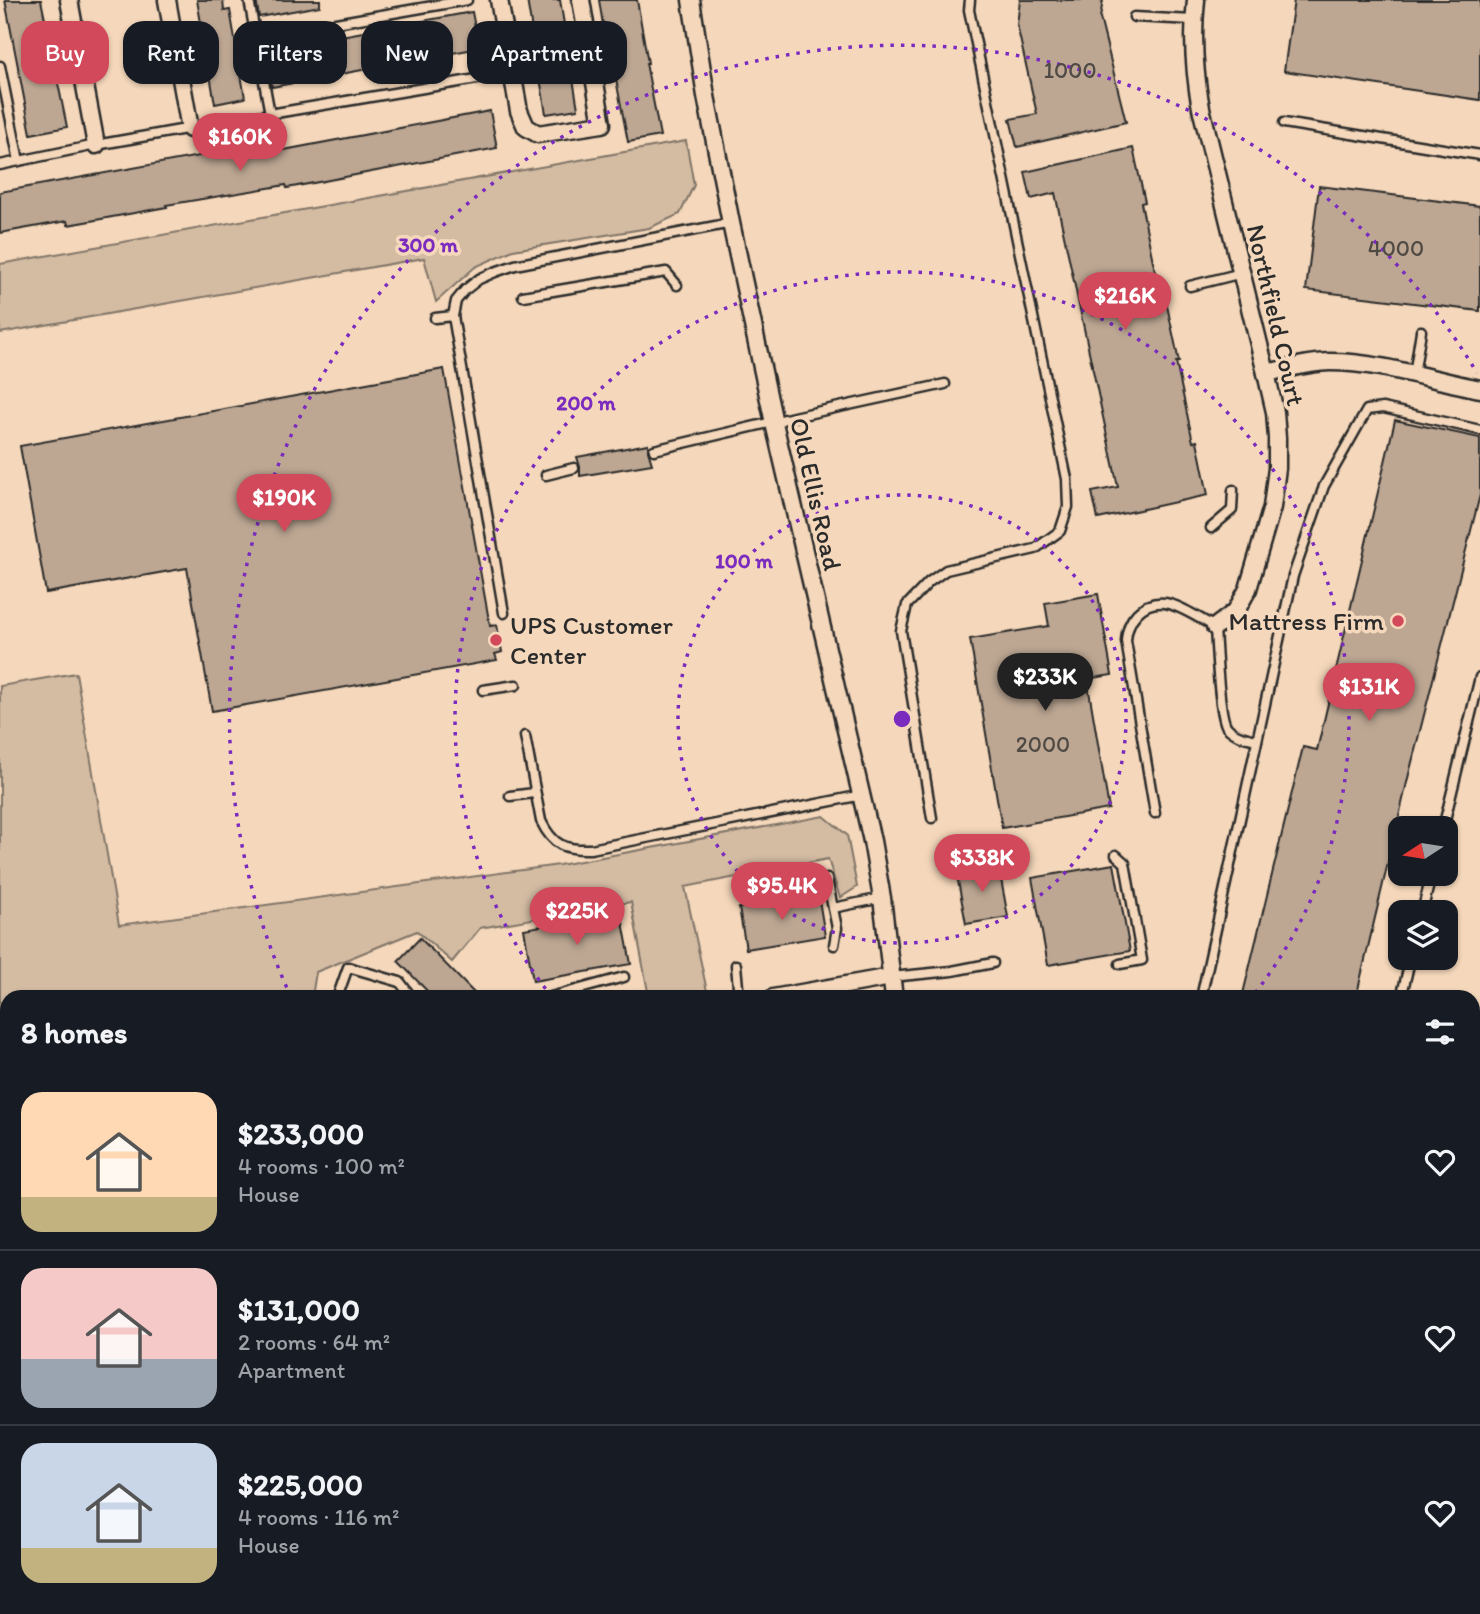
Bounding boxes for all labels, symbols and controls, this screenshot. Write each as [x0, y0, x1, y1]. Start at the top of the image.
chip: Buy [21, 21, 109, 84]
chip: Rent [123, 21, 219, 84]
chip: Filters [233, 21, 347, 84]
chip: New [361, 21, 453, 84]
chip: Apartment [467, 21, 627, 84]
house number: 1000 [1043, 56, 1097, 84]
pin: $160K [191, 114, 289, 173]
text: $160K [208, 122, 272, 150]
street label: Northfield Court [1240, 221, 1312, 409]
text: 300 m [398, 232, 458, 257]
house number: 4000 [1368, 234, 1424, 262]
pin: $216K [1076, 272, 1174, 332]
text: $216K [1094, 281, 1156, 309]
text: 200 m [556, 390, 616, 415]
street label: Old Ellis Road [783, 414, 849, 574]
pin: $190K [235, 475, 333, 534]
text: $190K [252, 483, 316, 511]
text: 100 m [715, 548, 773, 573]
place label: Mattress Firm [1229, 605, 1384, 637]
place label: UPS Customer Center [510, 609, 674, 671]
marker: Mattress Firm [1390, 613, 1406, 629]
marker: UPS Customer Center [488, 632, 504, 648]
pin: $233K [996, 654, 1094, 713]
text: $233K [1013, 662, 1077, 690]
pin: $131K [1320, 664, 1418, 723]
text: $131K [1339, 672, 1399, 700]
centre of rings [890, 707, 914, 731]
house number: 2000 [1016, 730, 1070, 758]
north arrow [1388, 816, 1458, 886]
map controls [1388, 816, 1458, 970]
pin: $338K [933, 834, 1031, 894]
text: $338K [950, 843, 1014, 871]
pin: $95.4K [725, 862, 839, 922]
text: $95.4K [747, 871, 817, 899]
pin: $225K [528, 888, 626, 947]
text: $225K [546, 896, 608, 924]
button: layers [1388, 900, 1458, 970]
icon: filters [1421, 1013, 1459, 1051]
text: 8 homes [21, 1014, 128, 1051]
text: $233,000 [238, 1115, 364, 1152]
icon: home [77, 1120, 161, 1204]
icon: heart [1421, 1143, 1459, 1181]
text: 4 rooms · 100 m² [238, 1152, 405, 1180]
text: House [238, 1180, 300, 1208]
text: $131,000 [238, 1291, 360, 1328]
icon: home [77, 1296, 161, 1380]
icon: heart [1421, 1319, 1459, 1357]
text: 2 rooms · 64 m² [238, 1328, 390, 1356]
text: Apartment [238, 1356, 345, 1384]
text: $225,000 [238, 1466, 363, 1503]
icon: home [77, 1471, 161, 1555]
icon: heart [1421, 1494, 1459, 1532]
text: 4 rooms · 116 m² [238, 1503, 400, 1531]
text: House [238, 1531, 300, 1559]

